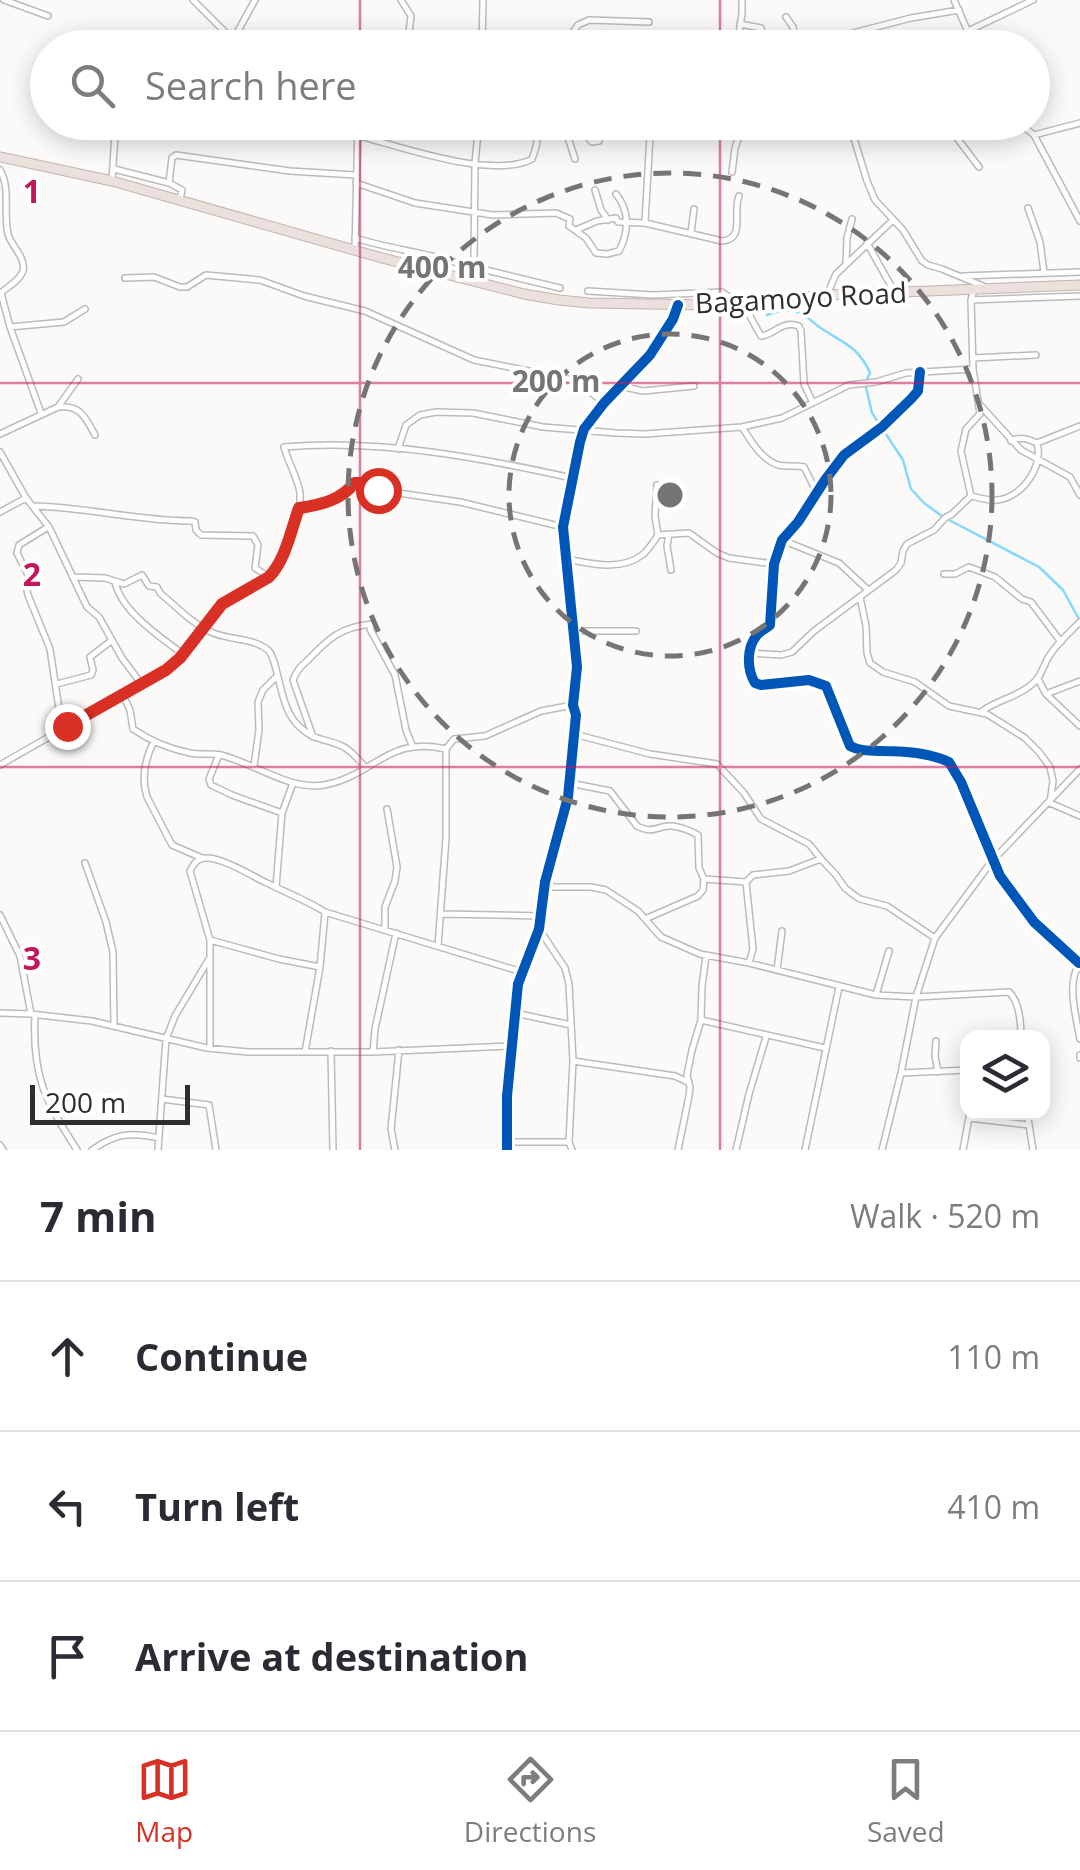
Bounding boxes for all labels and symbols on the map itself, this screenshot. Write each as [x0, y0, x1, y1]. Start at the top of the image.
text: 1 [23, 169, 41, 212]
text: 400 m [398, 246, 486, 287]
street label: Bagamoyo Road [694, 272, 908, 322]
text: 200 m [512, 360, 600, 401]
route start [356, 468, 402, 514]
centre of rings [652, 477, 688, 513]
text: 2 [23, 552, 41, 595]
route end [45, 704, 91, 750]
text: 3 [23, 936, 41, 979]
scale bar [30, 1080, 190, 1124]

